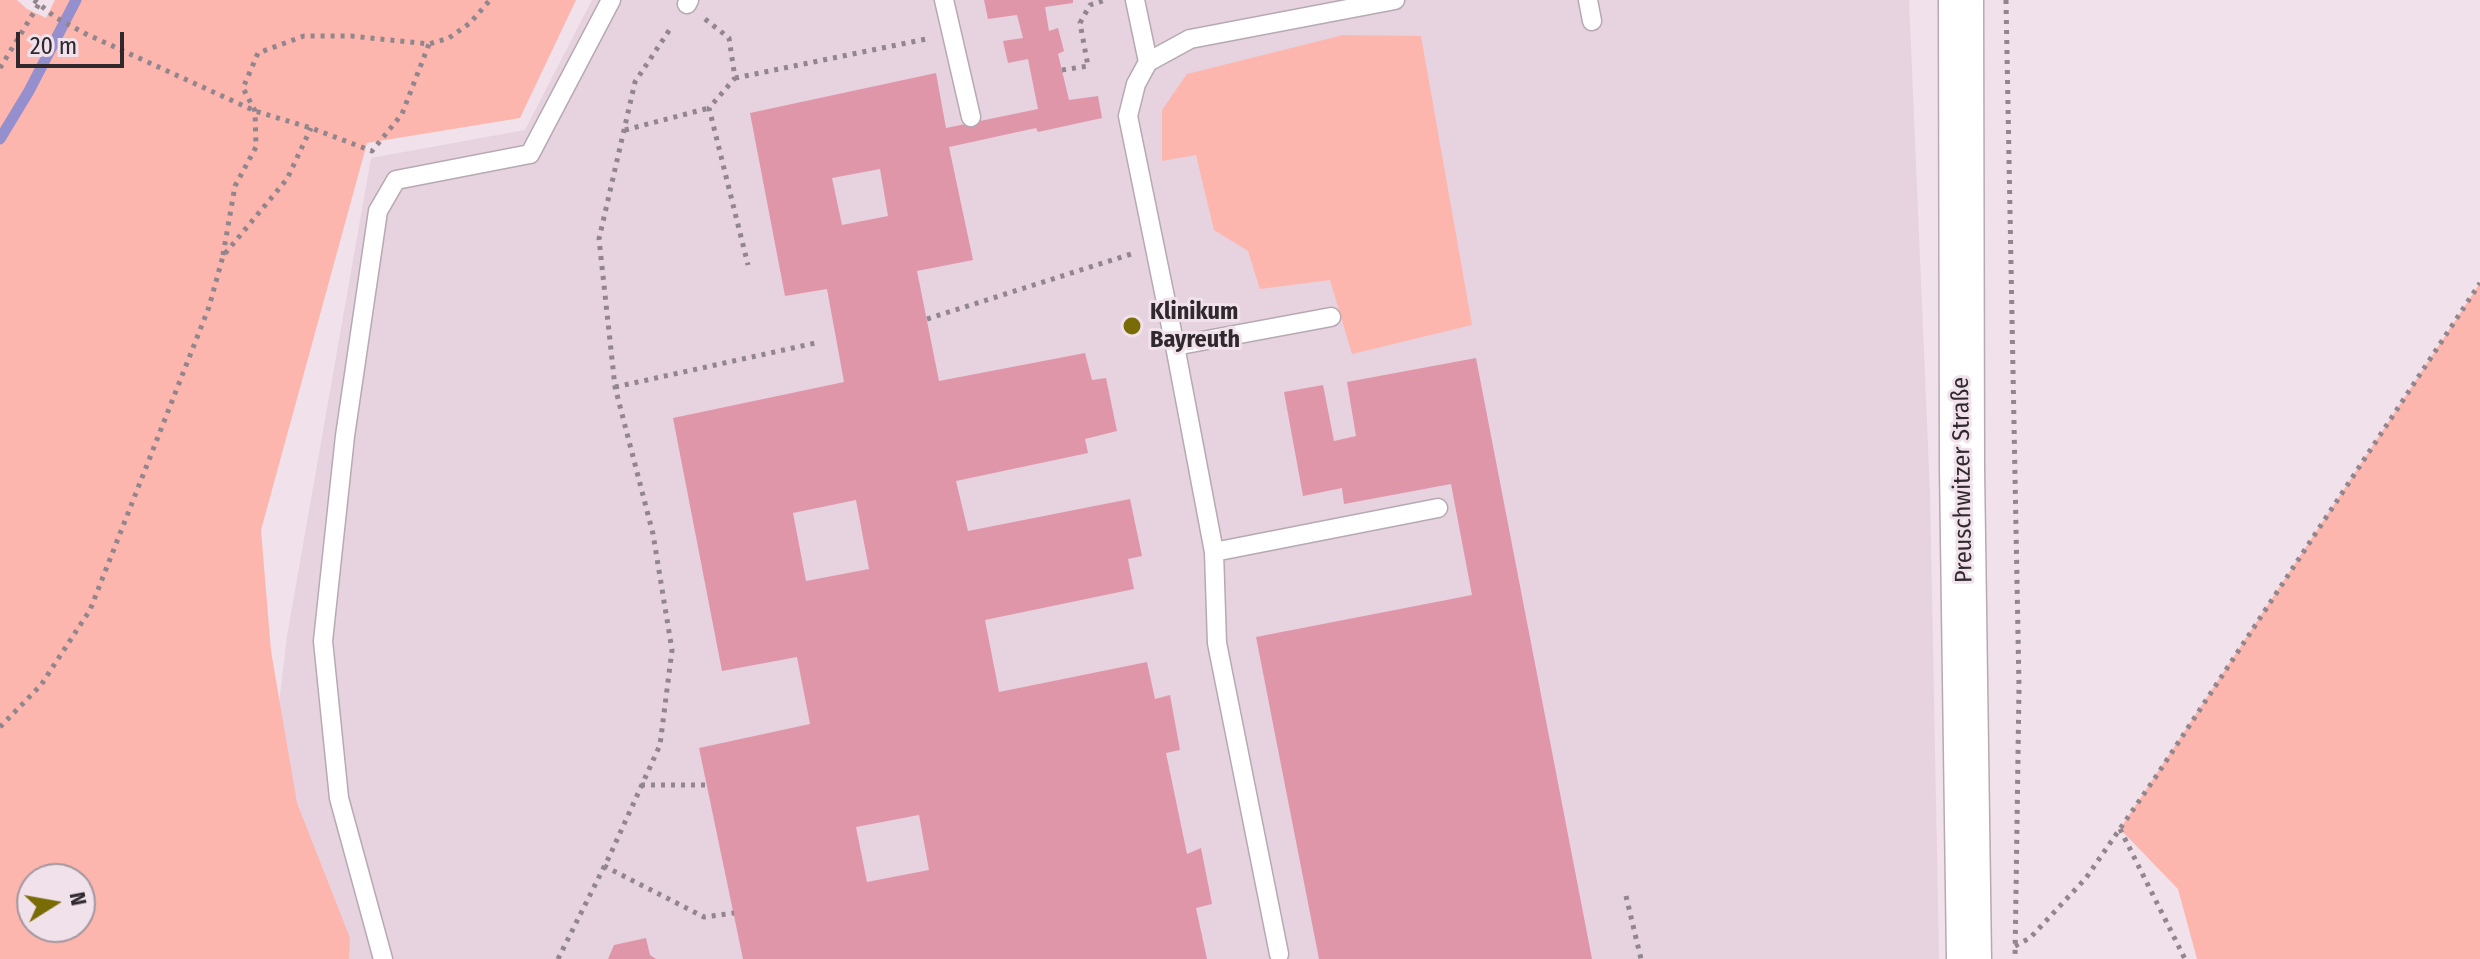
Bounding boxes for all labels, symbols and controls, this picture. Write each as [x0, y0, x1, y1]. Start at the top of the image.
scale bar [20, 16, 128, 66]
text: 20 m [30, 32, 77, 60]
place label: Klinikum Bayreuth [1150, 298, 1240, 354]
marker: Klinikum Bayreuth [1121, 315, 1143, 337]
street label: Preuschwitzer Straße [1947, 377, 1979, 583]
north arrow [16, 863, 96, 943]
text: N [64, 890, 93, 908]

